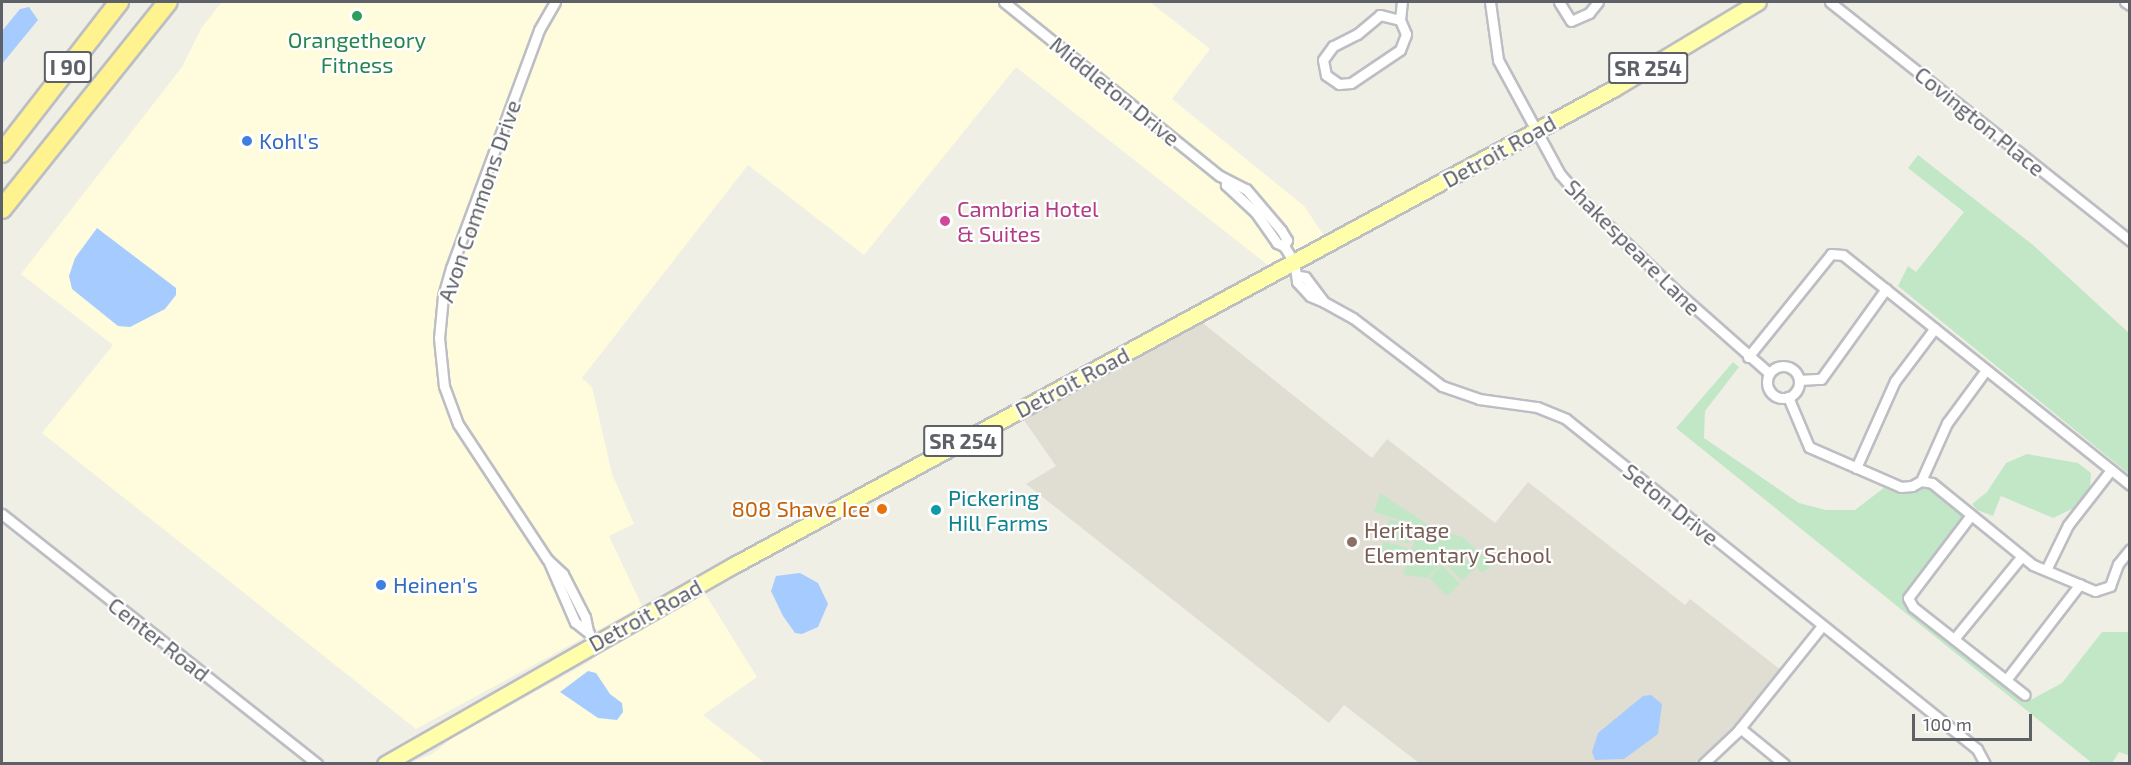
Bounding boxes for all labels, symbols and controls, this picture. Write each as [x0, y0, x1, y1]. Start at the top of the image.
marker: Orangetheory Fitness [350, 9, 364, 23]
place label: Orangetheory Fitness [288, 26, 426, 78]
street label: Middleton Drive [1045, 31, 1185, 151]
road number: I 90 [42, 49, 94, 85]
road number: SR 254 [1608, 50, 1688, 86]
street label: Covington Place [1910, 61, 2050, 181]
street label: Avon Commons Drive [432, 96, 526, 306]
street label: Detroit Road [1438, 109, 1560, 193]
place label: Kohl's [259, 128, 319, 154]
marker: Kohl's [240, 134, 254, 148]
street label: Shakespeare Lane [1560, 174, 1706, 320]
place label: Cambria Hotel & Suites [957, 195, 1099, 246]
marker: Cambria Hotel & Suites [938, 214, 952, 228]
street label: Detroit Road [1011, 341, 1133, 423]
road number: SR 254 [922, 423, 1004, 459]
street label: Seton Drive [1618, 458, 1724, 550]
place label: Pickering Hill Farms [948, 484, 1049, 536]
place label: 808 Shave Ice [732, 496, 870, 522]
marker: 808 Shave Ice [875, 502, 889, 516]
marker: Pickering Hill Farms [929, 503, 943, 517]
place label: Heritage Elementary School [1364, 516, 1552, 568]
marker: Heritage Elementary School [1345, 535, 1359, 549]
place label: Heinen's [393, 572, 478, 598]
street label: Detroit Road [584, 573, 706, 657]
marker: Heinen's [374, 578, 388, 592]
street label: Center Road [103, 591, 215, 687]
scale bar [1915, 702, 2035, 740]
text: 100 m [1923, 713, 1972, 735]

